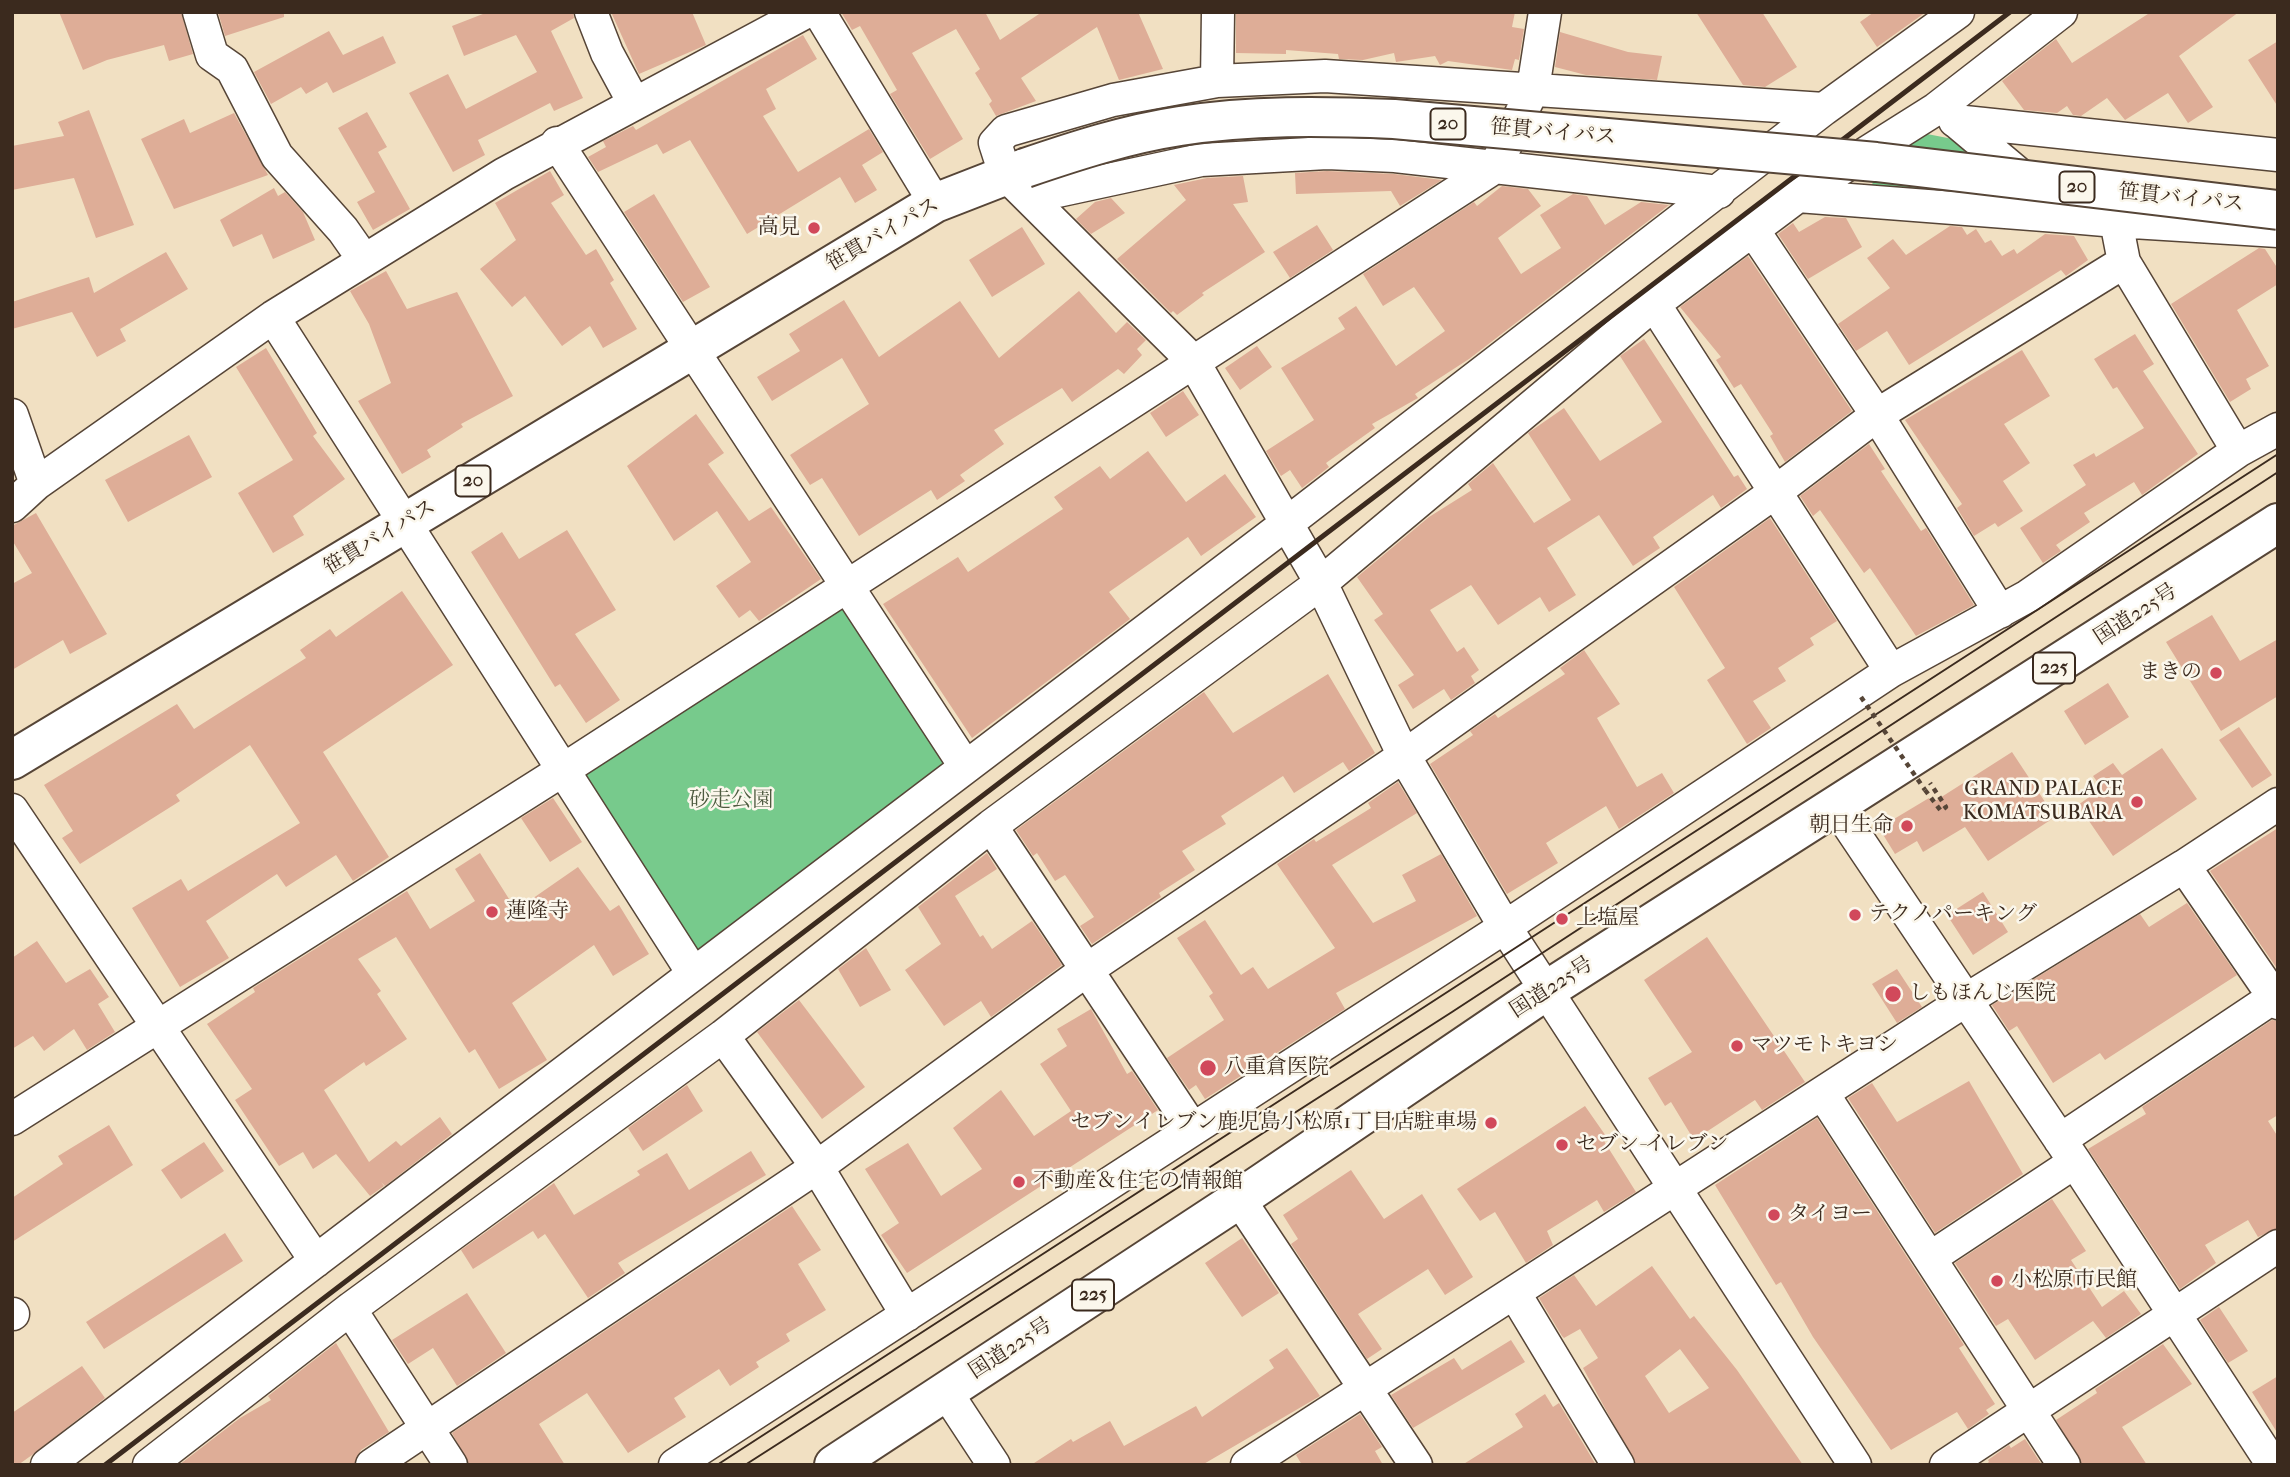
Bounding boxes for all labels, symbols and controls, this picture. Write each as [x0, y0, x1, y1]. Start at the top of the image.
road number: 20 [1430, 108, 1466, 140]
street label: 笹貫バイパス [1489, 115, 1617, 151]
road number: 20 [2060, 172, 2094, 202]
street label: 笹貫バイパス [2117, 180, 2245, 218]
street label: 笹貫バイパス [822, 193, 944, 277]
place label: 高見 [758, 215, 800, 241]
marker: 高見 [806, 220, 822, 236]
road number: 20 [456, 466, 490, 496]
street label: 笹貫バイパス [320, 495, 440, 581]
street label: 国道225号 [2090, 579, 2182, 651]
road number: 225 [2033, 652, 2075, 684]
place label: まきの [2139, 660, 2202, 686]
marker: まきの [2208, 665, 2224, 681]
place label: GRAND PALACE KOMATSUBARA [1963, 777, 2123, 827]
park label: 砂走公園 [689, 788, 773, 814]
marker: GRAND PALACE KOMATSUBARA [2129, 794, 2145, 810]
place label: 朝日生命 [1809, 813, 1893, 839]
marker: 朝日生命 [1899, 818, 1915, 834]
place label: 蓮隆寺 [506, 899, 569, 925]
place label: テクノパーキング [1869, 902, 2037, 928]
marker: 蓮隆寺 [484, 904, 500, 920]
place label: 上塩屋 [1576, 906, 1639, 932]
marker: テクノパーキング [1847, 907, 1863, 923]
marker: 上塩屋 [1554, 911, 1570, 927]
street label: 国道225号 [1506, 952, 1598, 1024]
place label: しもほんじ医院 [1909, 981, 2056, 1007]
marker: しもほんじ医院 [1883, 984, 1903, 1004]
place label: マツモトキヨシ [1751, 1033, 1898, 1059]
marker: マツモトキヨシ [1729, 1038, 1745, 1054]
place label: 八重倉医院 [1224, 1055, 1329, 1081]
marker: 八重倉医院 [1198, 1058, 1218, 1078]
place label: セブンイレブン鹿児島小松原1丁目店駐車場 [1071, 1110, 1477, 1136]
marker: セブンイレブン鹿児島小松原1丁目店駐車場 [1483, 1115, 1499, 1131]
place label: セブン-イレブン [1576, 1132, 1728, 1158]
marker: セブン-イレブン [1554, 1137, 1570, 1153]
place label: 不動産＆住宅の情報館 [1033, 1169, 1243, 1195]
marker: 不動産＆住宅の情報館 [1011, 1174, 1027, 1190]
place label: タイヨー [1788, 1202, 1872, 1228]
marker: タイヨー [1766, 1207, 1782, 1223]
place label: 小松原市民館 [2011, 1268, 2137, 1294]
marker: 小松原市民館 [1989, 1273, 2005, 1289]
road number: 225 [1072, 1280, 1114, 1310]
street label: 国道225号 [965, 1313, 1057, 1385]

